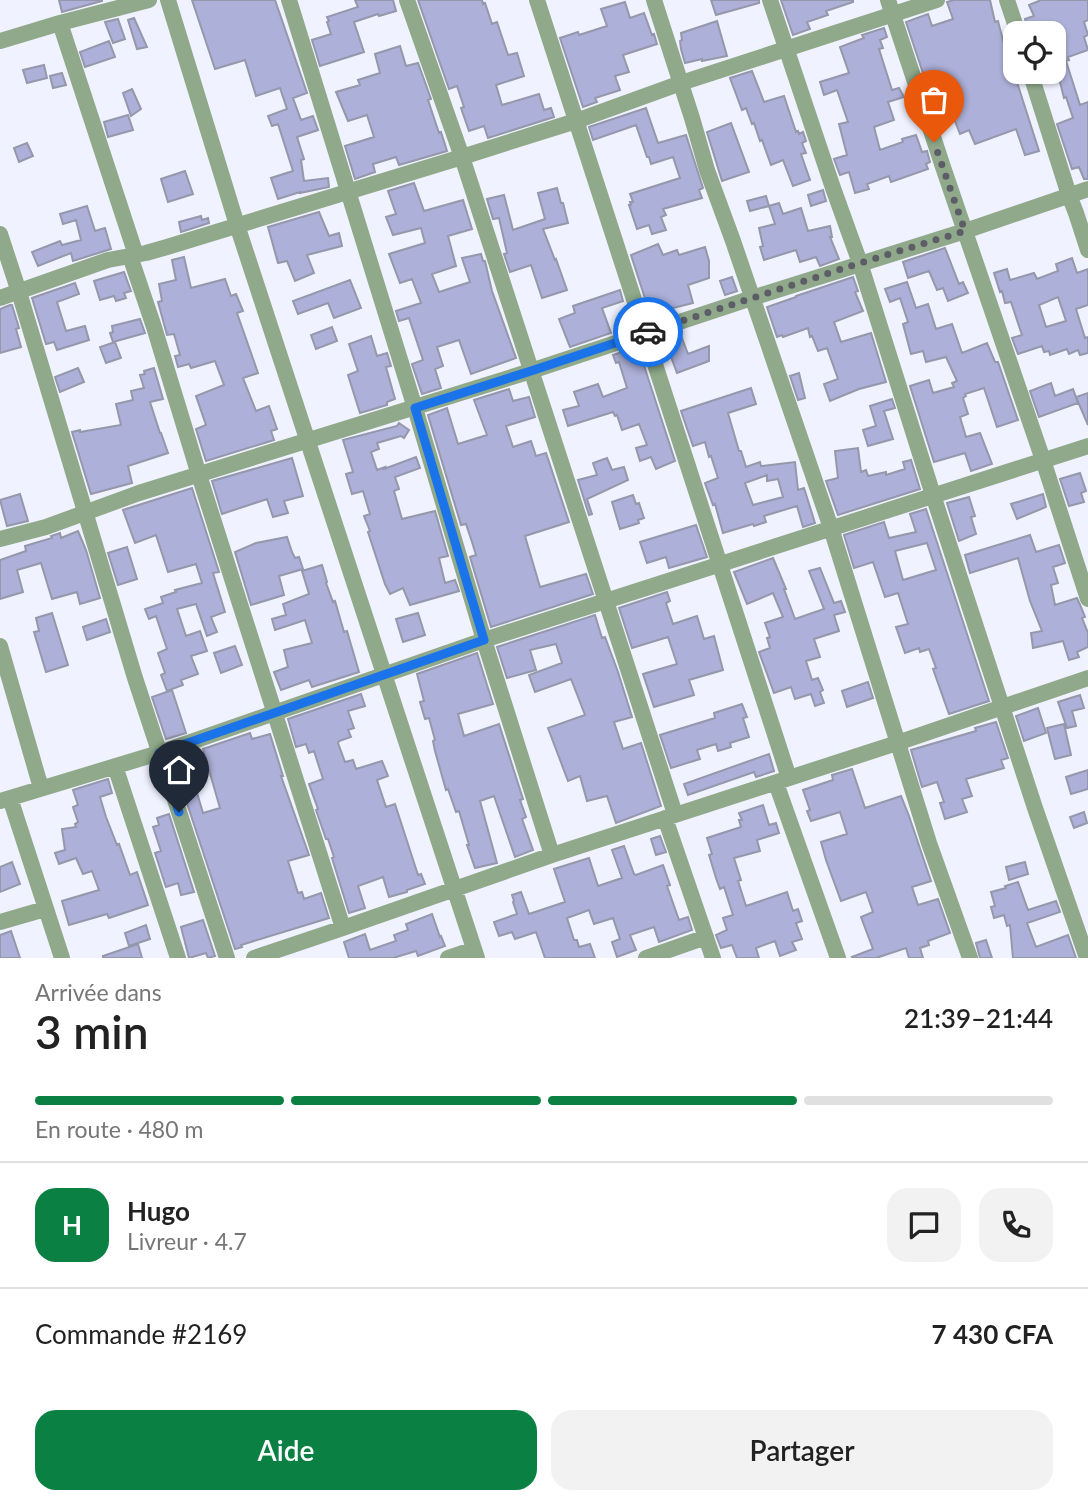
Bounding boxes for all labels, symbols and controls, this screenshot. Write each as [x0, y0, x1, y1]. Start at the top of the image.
map controls [1003, 21, 1066, 84]
button: locate [1003, 21, 1066, 84]
pin [904, 70, 964, 142]
icon: bag [915, 81, 953, 119]
courier [613, 297, 683, 367]
icon: car [629, 313, 667, 351]
pin [149, 740, 209, 812]
icon: home [160, 751, 198, 789]
text: Arrivée dans [35, 978, 162, 1006]
text: 21:39–21:44 [904, 1002, 1053, 1034]
text: 3 min [35, 1004, 149, 1059]
text: En route · 480 m [35, 1115, 203, 1143]
button: chat [887, 1188, 961, 1262]
button: phone [979, 1188, 1053, 1262]
text: Hugo [127, 1195, 190, 1227]
text: H [62, 1209, 82, 1241]
text: Livreur · 4.7 [127, 1227, 247, 1255]
text: Commande #2169 [35, 1318, 247, 1350]
text: 7 430 CFA [932, 1318, 1053, 1350]
button: Aide [35, 1410, 537, 1490]
button: Partager [551, 1410, 1053, 1490]

